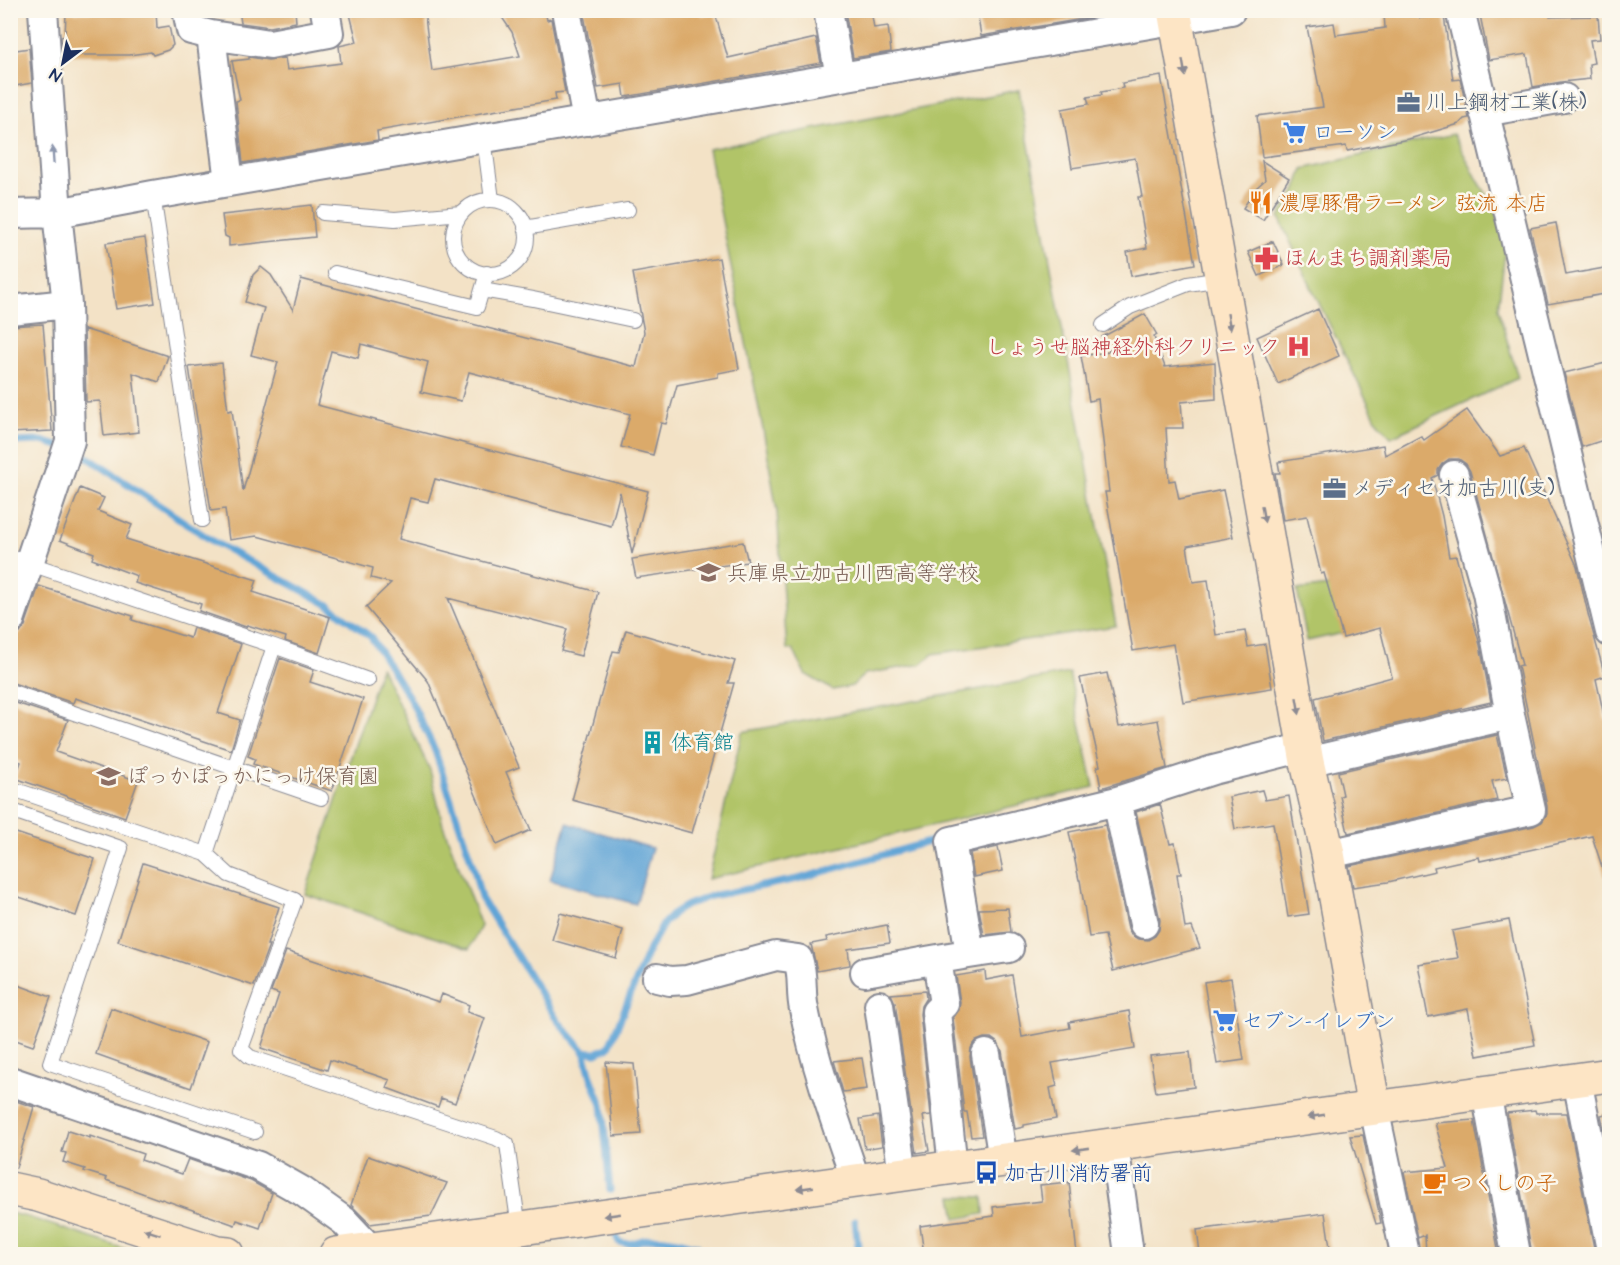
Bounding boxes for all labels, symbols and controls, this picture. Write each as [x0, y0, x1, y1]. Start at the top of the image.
north arrow [33, 33, 93, 93]
one-way arrow [1180, 59, 1189, 78]
text: N [45, 63, 66, 87]
place label: 川上鋼材工業(株) [1426, 88, 1587, 117]
office icon: 川上鋼材工業(株) [1395, 89, 1421, 115]
place label: ローソン [1313, 118, 1397, 147]
supermarket icon: ローソン [1282, 119, 1308, 145]
one-way arrow [48, 145, 57, 164]
place label: 濃厚豚骨ラーメン 弦流 本店 [1279, 189, 1548, 218]
restaurant icon: 濃厚豚骨ラーメン 弦流 本店 [1248, 190, 1274, 216]
place label: ほんまち調剤薬局 [1284, 244, 1452, 273]
pharmacy icon: ほんまち調剤薬局 [1253, 245, 1279, 271]
one-way arrow [1225, 313, 1234, 332]
place label: しょうせ脳神経外科クリニック [986, 333, 1280, 362]
hospital icon: しょうせ脳神経外科クリニック [1285, 334, 1311, 360]
place label: メディセオ加古川(支) [1352, 474, 1555, 503]
office icon: メディセオ加古川(支) [1321, 475, 1347, 501]
one-way arrow [1259, 505, 1268, 524]
place label: 兵庫県立加古川西高等学校 [727, 559, 979, 588]
school or university icon: 兵庫県立加古川西高等学校 [696, 560, 722, 586]
one-way arrow [1293, 697, 1302, 716]
place label: 体育館 [671, 728, 734, 757]
building icon: 体育館 [640, 729, 666, 755]
place label: ぽっかぽっかにっけ保育園 [127, 762, 379, 791]
school or university icon: ぽっかぽっかにっけ保育園 [96, 763, 122, 789]
place label: セブン-イレブン [1242, 1007, 1396, 1036]
supermarket icon: セブン-イレブン [1211, 1008, 1237, 1034]
one-way arrow [1307, 1111, 1326, 1120]
one-way arrow [1072, 1144, 1091, 1153]
place label: 加古川消防署前 [1005, 1159, 1152, 1188]
bus stop icon: 加古川消防署前 [974, 1160, 1000, 1186]
place label: つくしの子 [1452, 1169, 1557, 1198]
cafe icon: つくしの子 [1421, 1170, 1447, 1196]
one-way arrow [796, 1183, 815, 1192]
one-way arrow [603, 1210, 622, 1219]
one-way arrow [143, 1227, 161, 1236]

